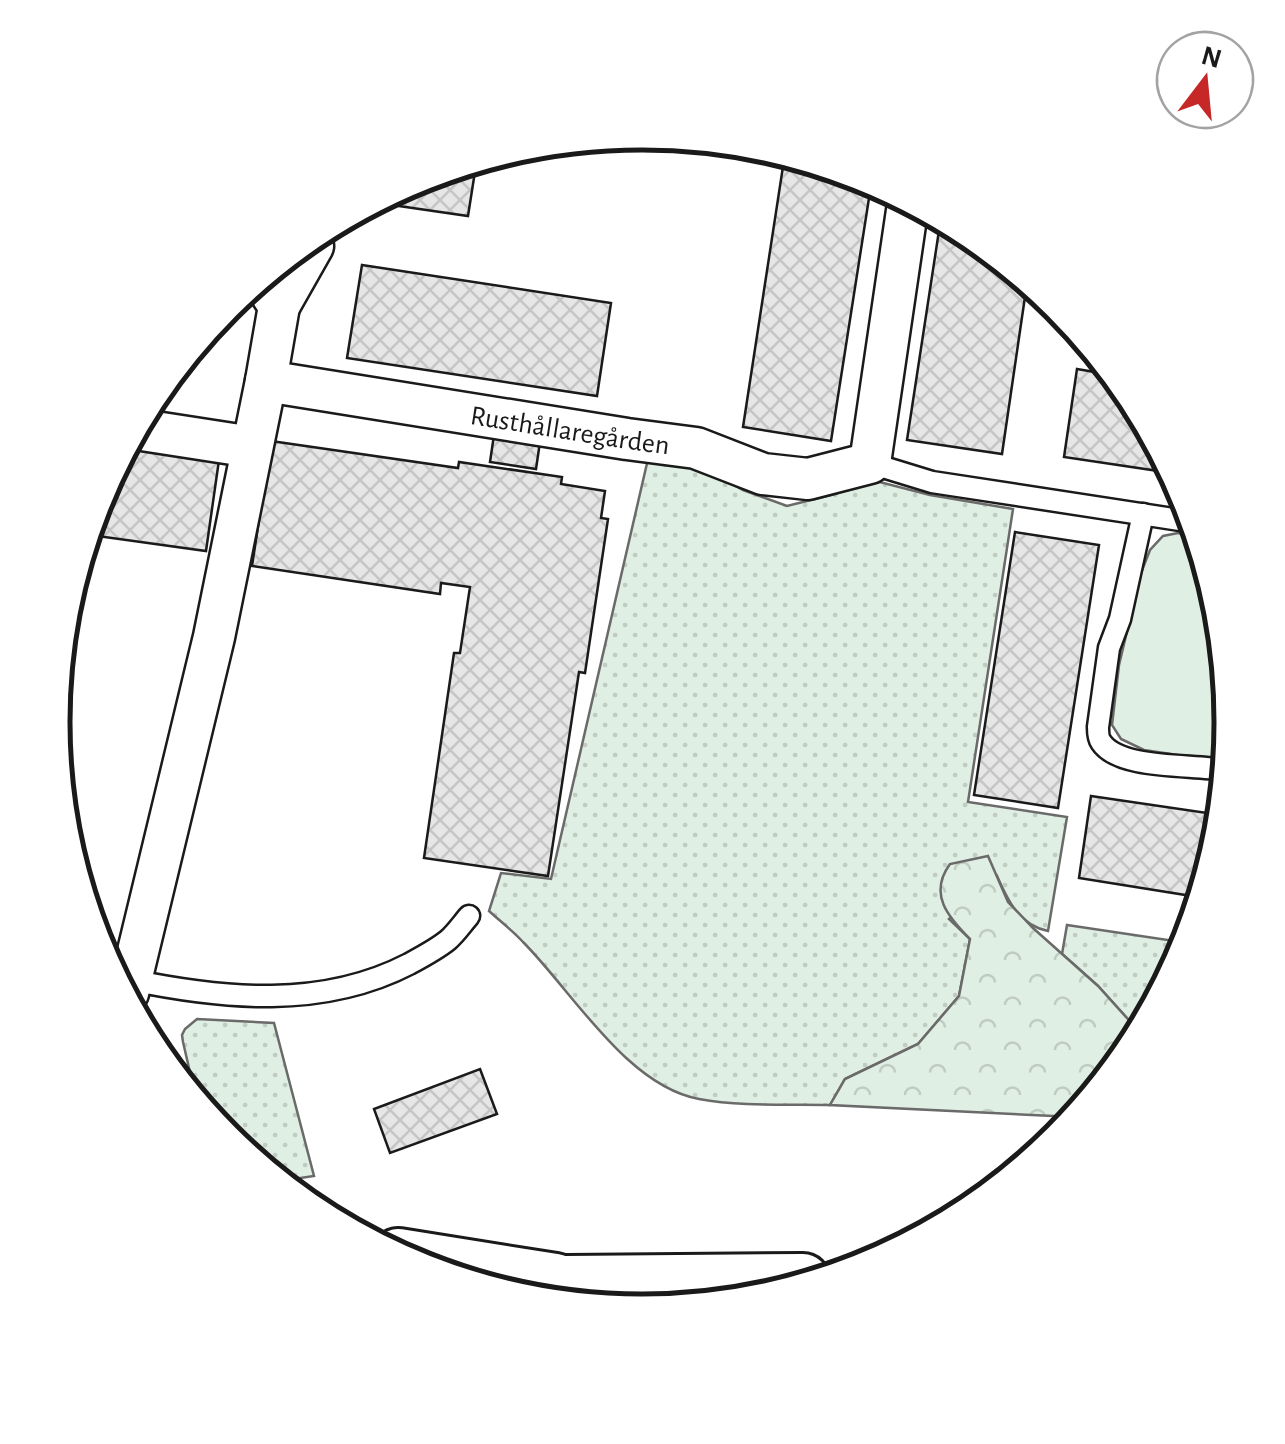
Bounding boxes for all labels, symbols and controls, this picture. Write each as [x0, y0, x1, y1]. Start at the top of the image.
north arrow [1155, 30, 1255, 130]
text: N [1198, 42, 1225, 74]
street label: Rusthållaregården [468, 402, 671, 460]

